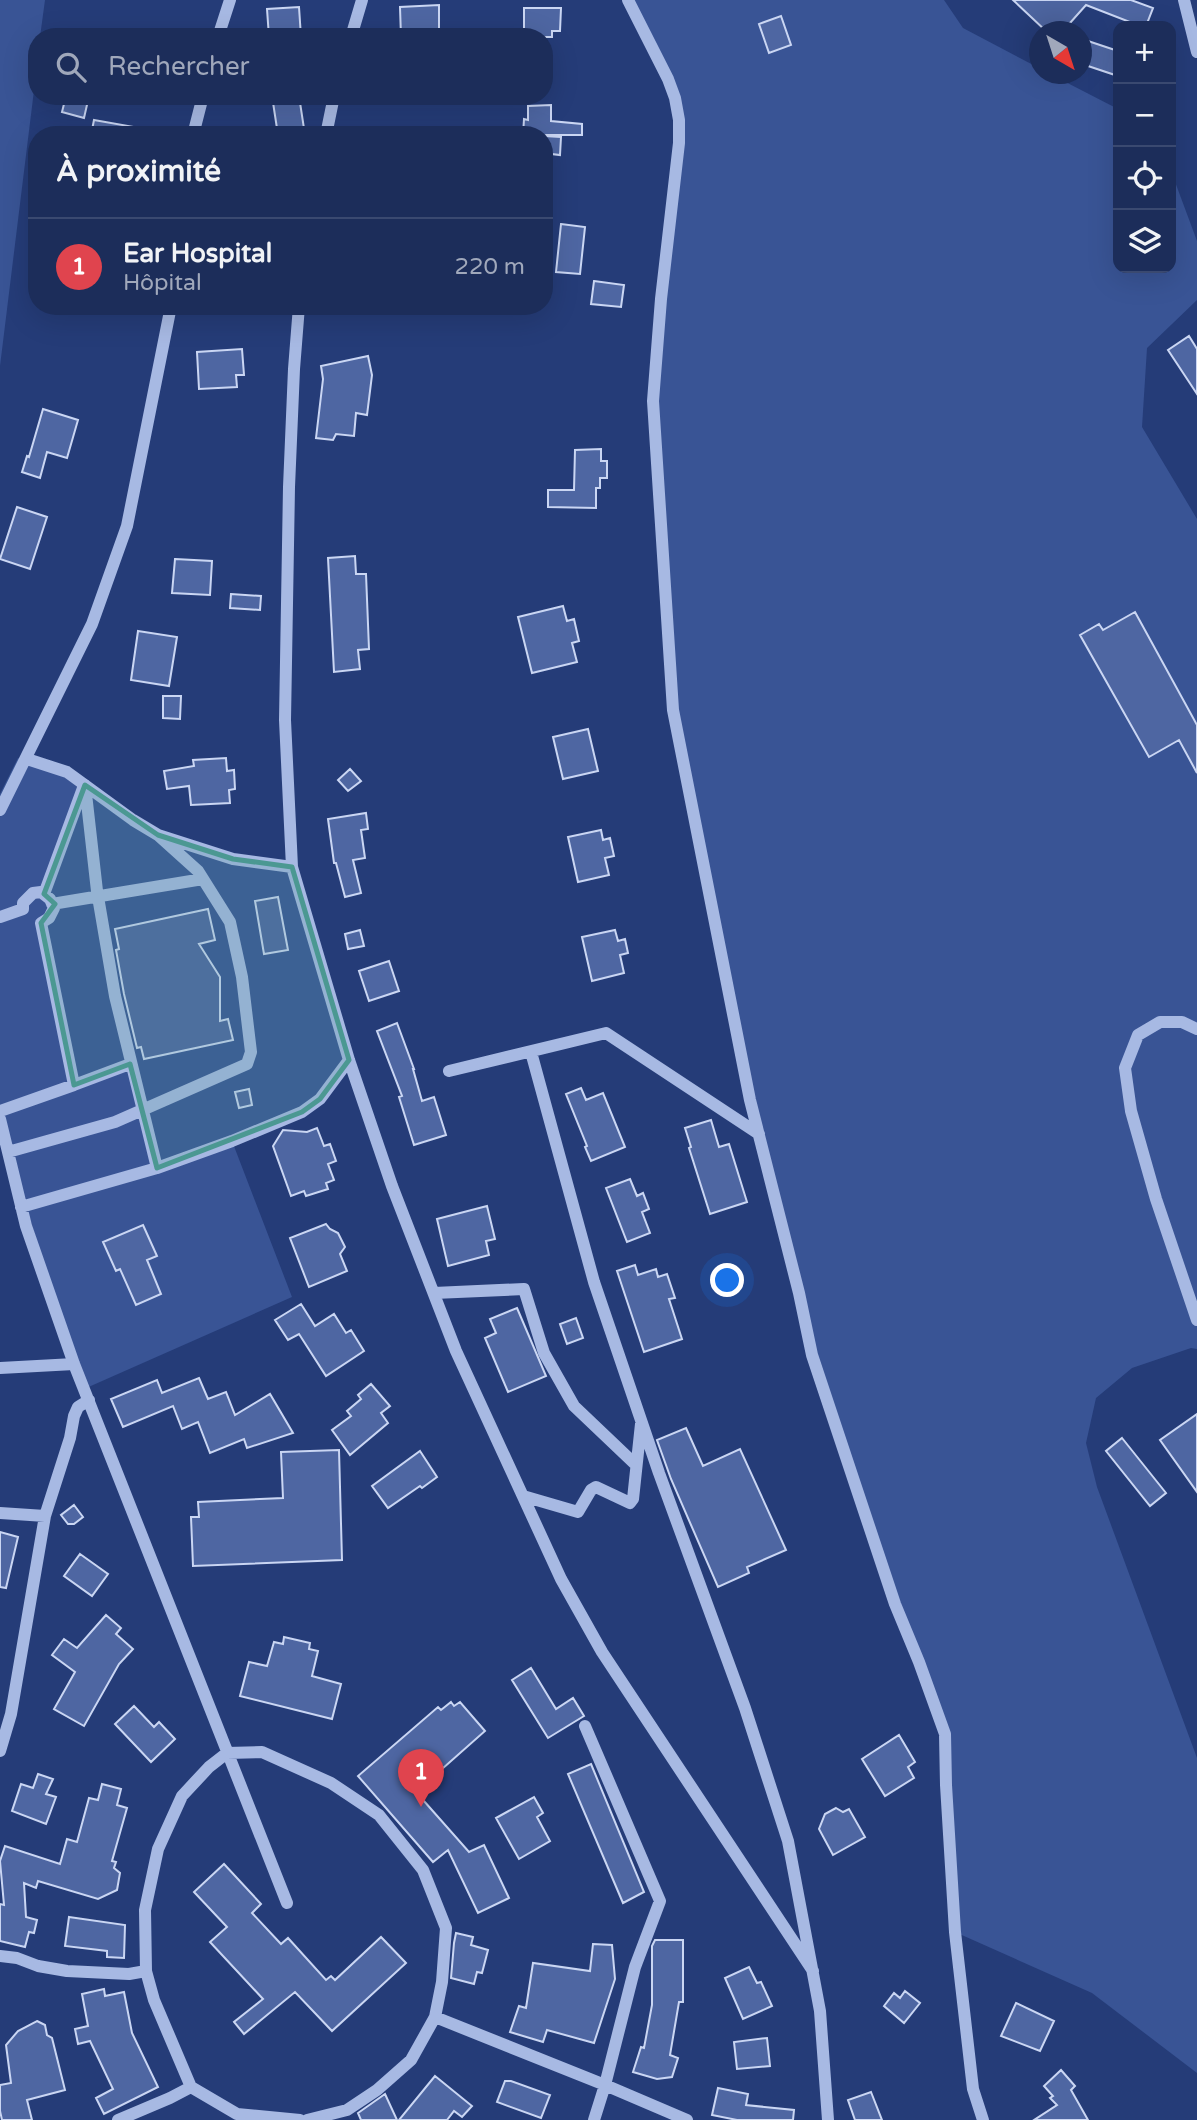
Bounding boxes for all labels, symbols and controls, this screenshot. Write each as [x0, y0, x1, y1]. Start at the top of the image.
north arrow [1029, 21, 1092, 84]
map controls [1113, 21, 1176, 273]
button: + [1113, 21, 1176, 84]
search box [28, 28, 553, 105]
icon: search [52, 48, 90, 86]
text: Rechercher [108, 51, 250, 82]
button: − [1113, 84, 1176, 147]
button: locate [1113, 147, 1176, 210]
text: À proximité [56, 153, 221, 190]
button: layers [1113, 210, 1176, 273]
text: Ear Hospital [123, 238, 272, 269]
text: 1 [72, 253, 86, 281]
text: 220 m [455, 253, 525, 281]
text: Hôpital [123, 269, 202, 297]
your location [710, 1263, 744, 1297]
pin: 1 [398, 1749, 444, 1807]

